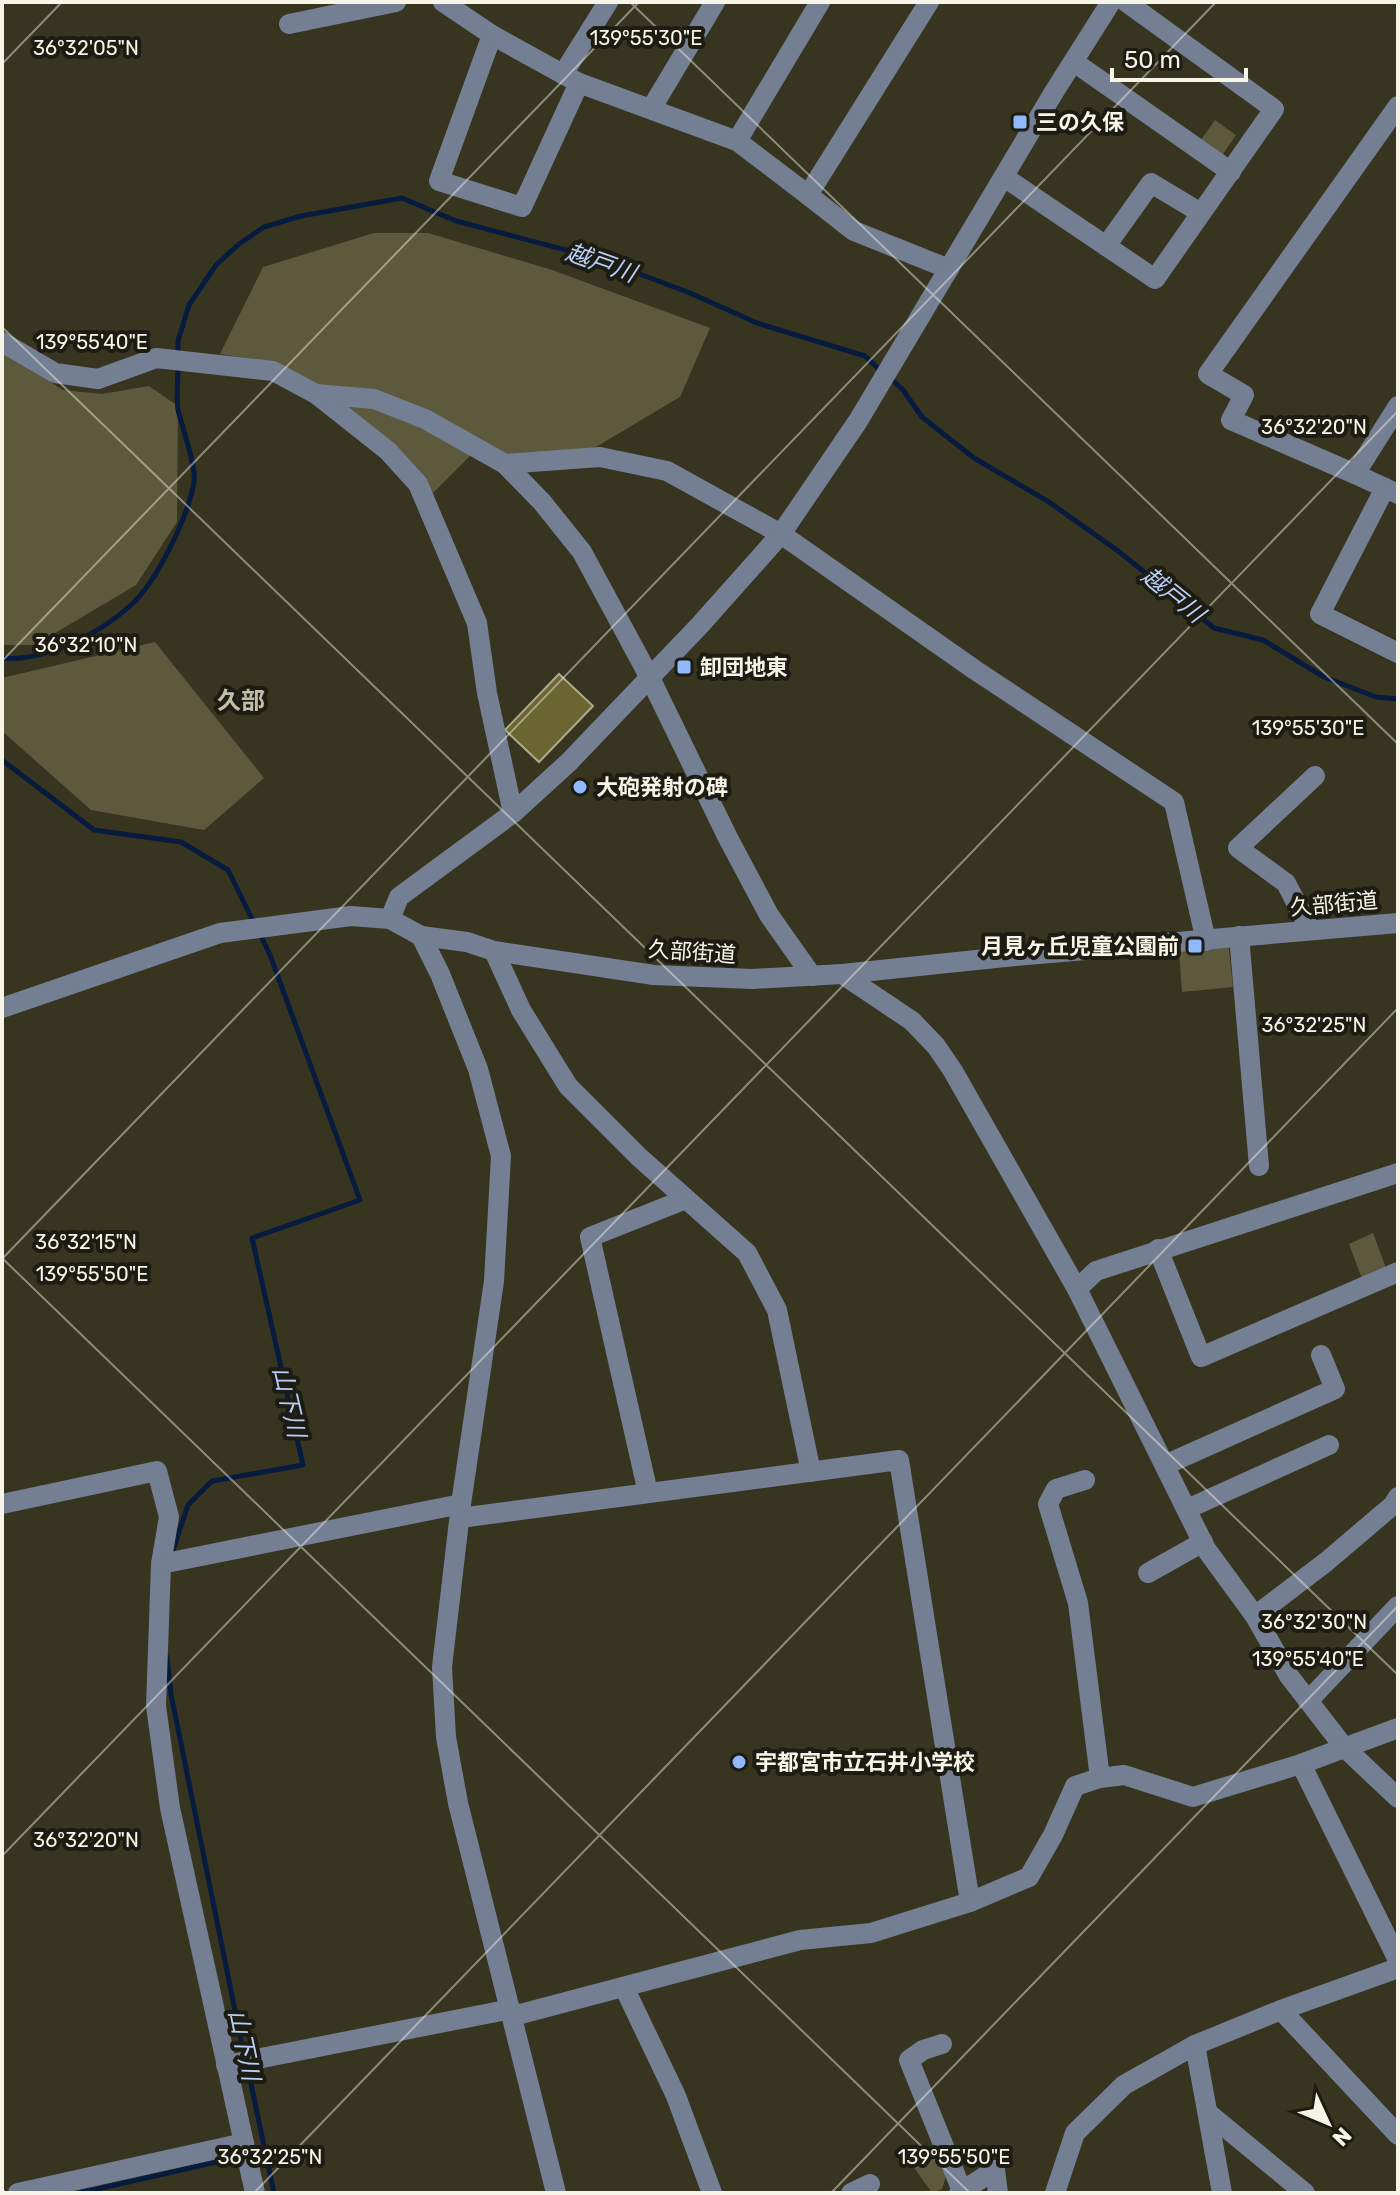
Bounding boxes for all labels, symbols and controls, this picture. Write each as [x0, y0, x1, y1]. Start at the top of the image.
text: 139°55'30"E [590, 26, 702, 50]
scale bar [1112, 32, 1246, 82]
text: 36°32'05"N [33, 36, 139, 60]
text: 50 m [1124, 46, 1181, 74]
place label: 三の久保 [1036, 109, 1124, 136]
marker: 三の久保 [1011, 113, 1029, 131]
water label: 越戸川 [562, 238, 642, 289]
text: 139°55'40"E [36, 330, 148, 354]
text: 36°32'20"N [1261, 415, 1367, 439]
water label: 越戸川 [1136, 561, 1212, 630]
text: 36°32'10"N [35, 633, 137, 657]
place label: 卸団地東 [700, 654, 788, 681]
marker: 卸団地東 [675, 658, 693, 676]
district label: 久部 [217, 687, 265, 715]
text: 139°55'30"E [1252, 716, 1364, 740]
place label: 大砲発射の碑 [596, 774, 728, 801]
marker: 大砲発射の碑 [571, 778, 589, 796]
street label: 久部街道 [1289, 887, 1379, 921]
place label: 月見ヶ丘児童公園前 [981, 933, 1179, 960]
street label: 久部街道 [647, 935, 737, 969]
marker: 月見ヶ丘児童公園前 [1186, 937, 1204, 955]
text: 36°32'25"N [1262, 1013, 1366, 1037]
text: 36°32'15"N [35, 1230, 137, 1254]
text: 139°55'50"E [36, 1262, 148, 1286]
water label: 山下川 [267, 1364, 311, 1443]
text: 36°32'30"N [1261, 1610, 1367, 1634]
text: 139°55'40"E [1252, 1647, 1364, 1671]
place label: 宇都宮市立石井小学校 [755, 1749, 975, 1776]
marker: 宇都宮市立石井小学校 [730, 1753, 748, 1771]
text: 36°32'20"N [33, 1828, 139, 1852]
water label: 山下川 [223, 2007, 266, 2086]
north arrow [1288, 2083, 1368, 2163]
text: N [1327, 2121, 1357, 2152]
text: 36°32'25"N [218, 2145, 322, 2169]
text: 139°55'50"E [898, 2145, 1010, 2169]

